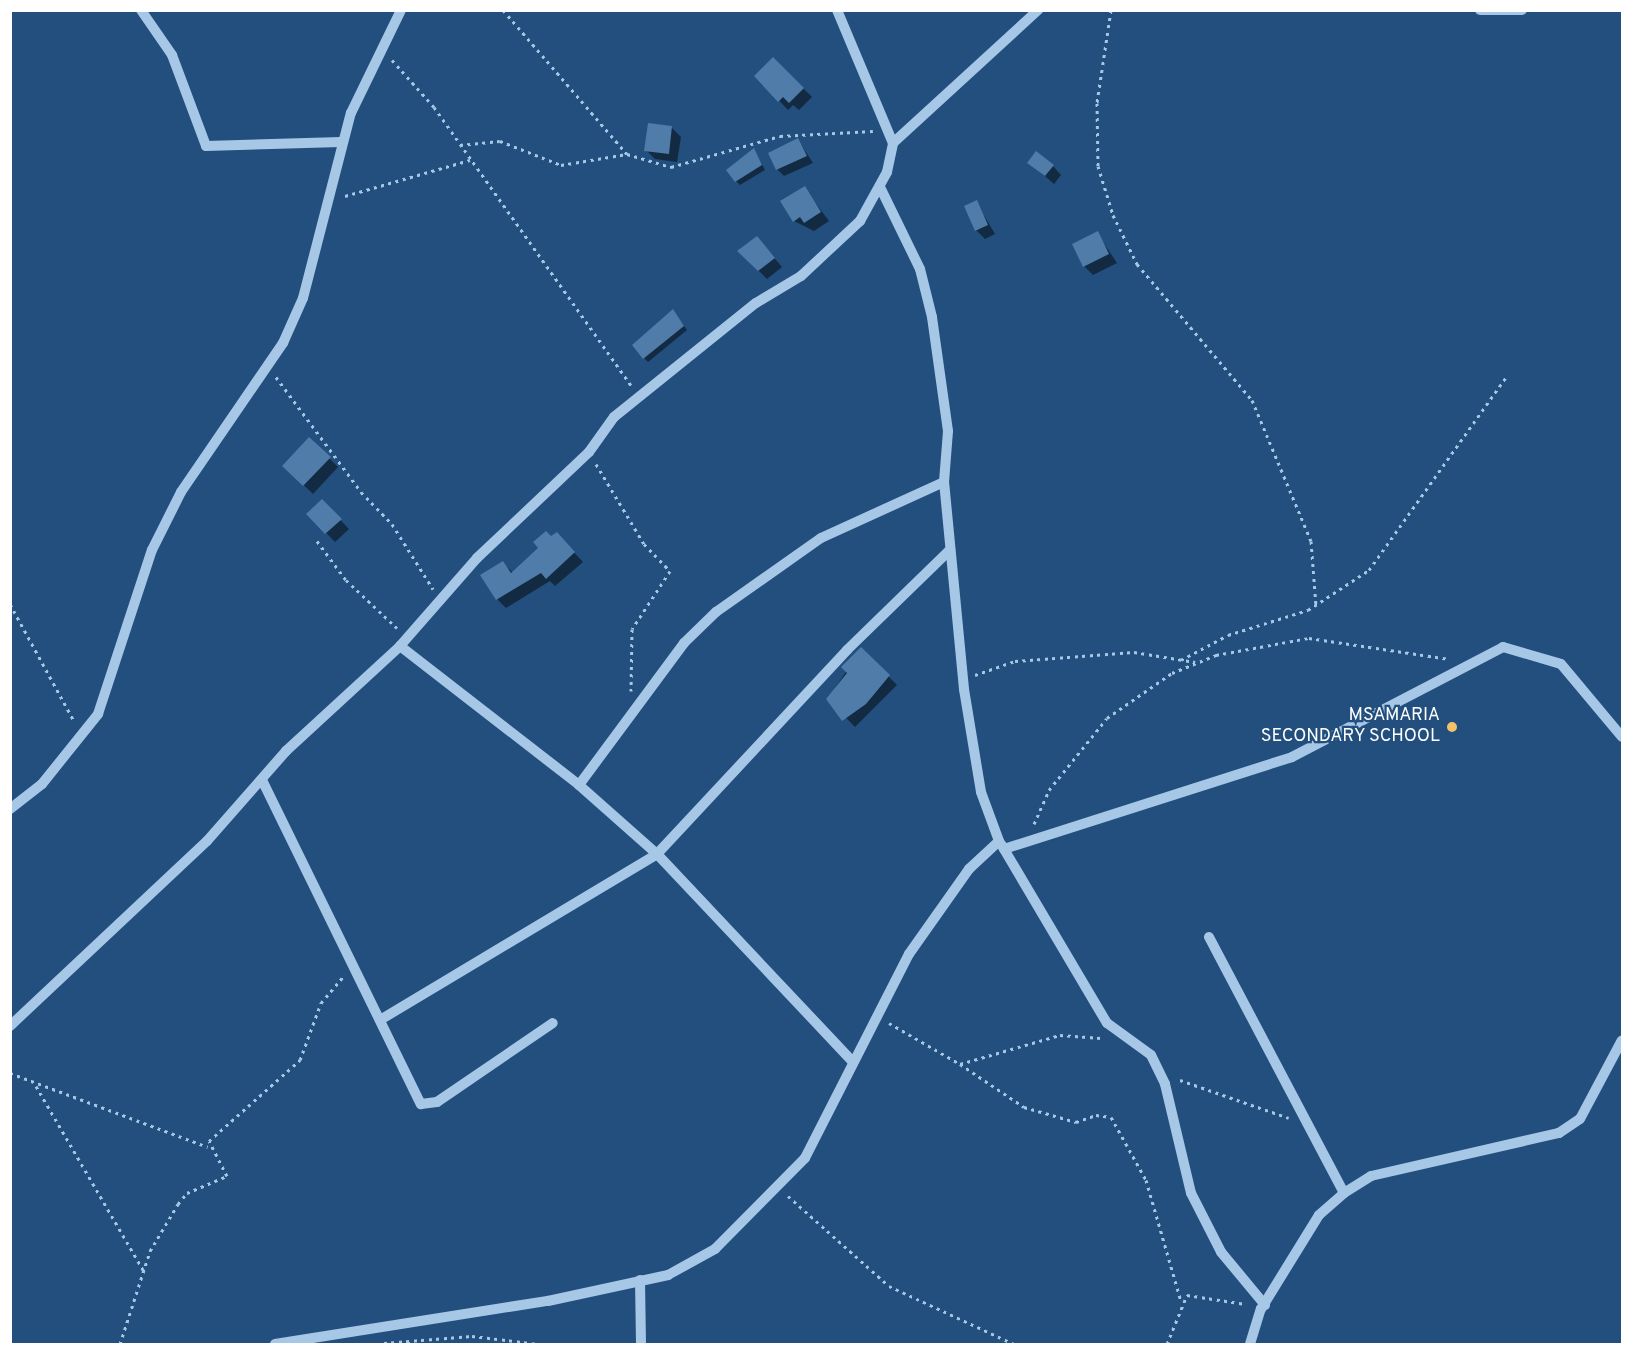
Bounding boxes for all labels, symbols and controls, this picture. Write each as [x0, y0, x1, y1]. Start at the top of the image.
place label: MSAMARIA SECONDARY SCHOOL [1260, 706, 1440, 748]
marker: MSAMARIA SECONDARY SCHOOL [1445, 720, 1459, 734]

